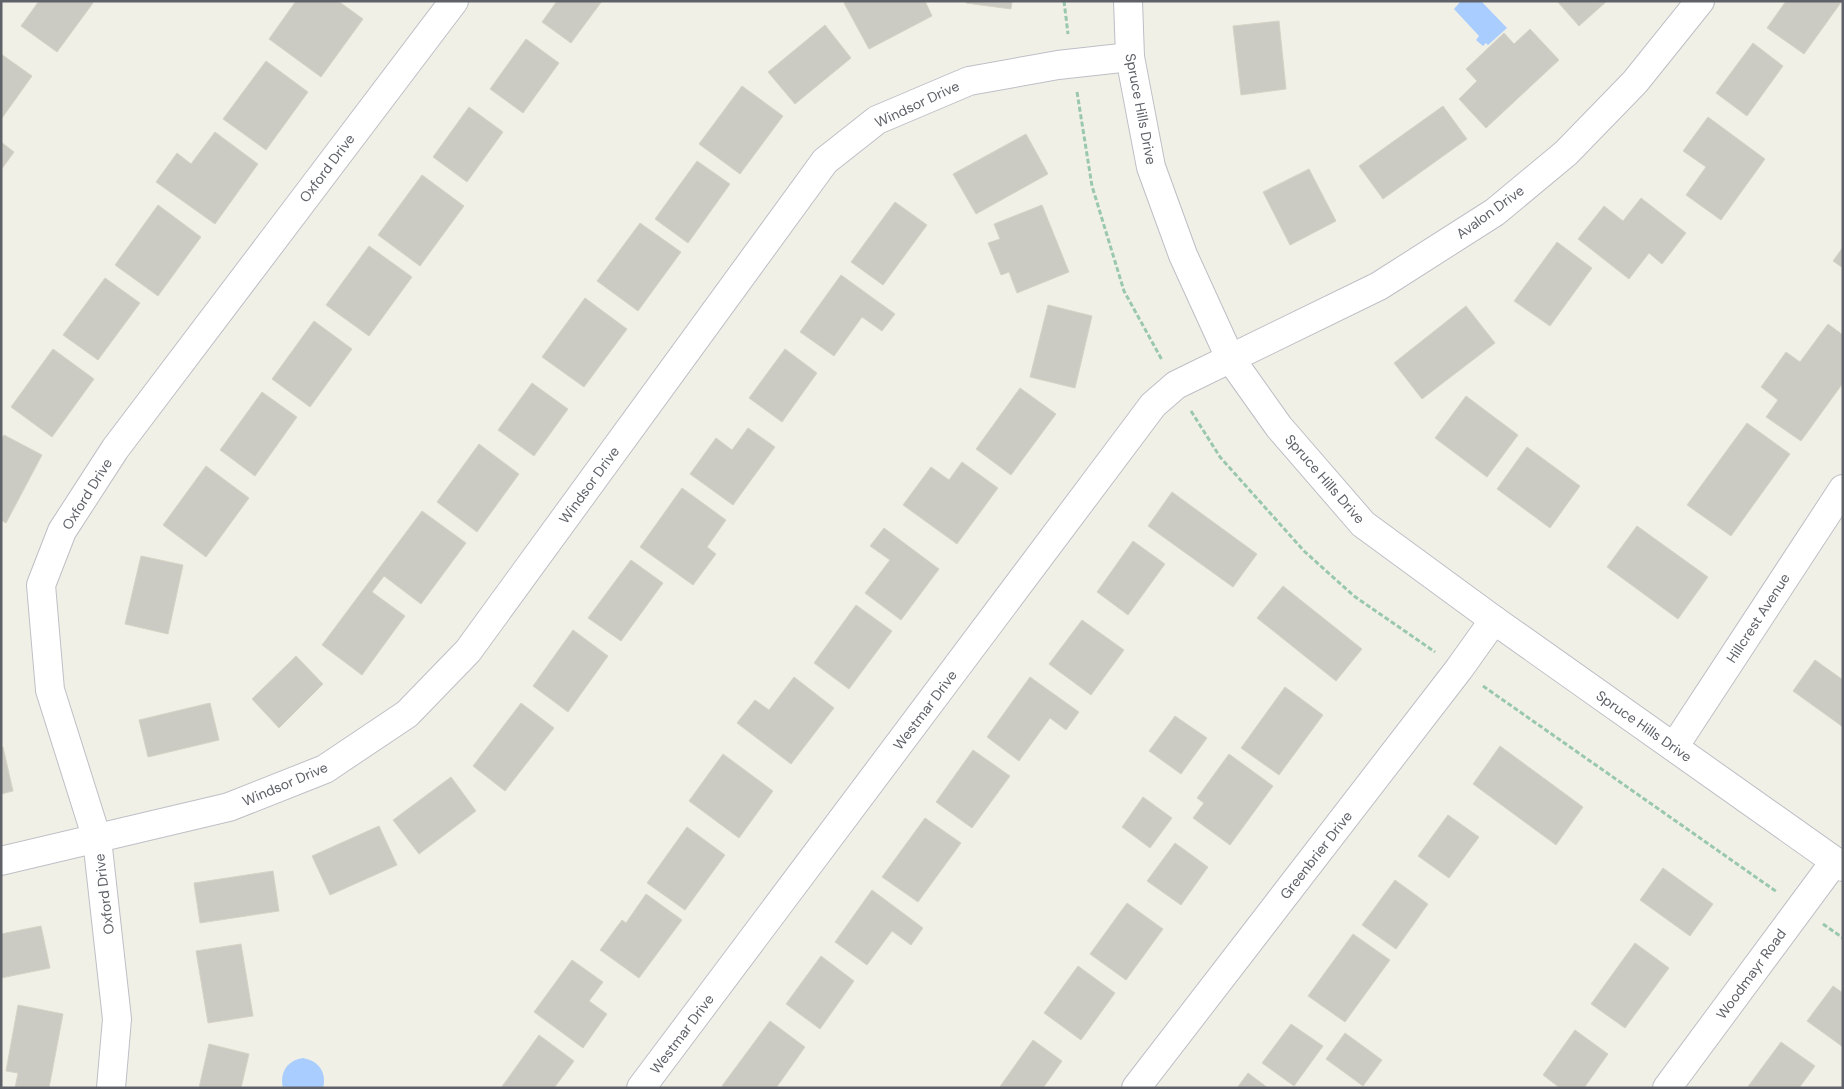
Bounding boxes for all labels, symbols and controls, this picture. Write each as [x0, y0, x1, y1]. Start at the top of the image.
street label: Spruce Hills Drive [1121, 52, 1161, 166]
street label: Windsor Drive [872, 77, 962, 131]
street label: Oxford Drive [295, 130, 359, 206]
street label: Avalon Drive [1453, 181, 1528, 243]
street label: Spruce Hills Drive [1281, 431, 1369, 528]
street label: Windsor Drive [555, 443, 623, 527]
street label: Oxford Drive [58, 455, 116, 533]
street label: Hillcrest Avenue [1722, 570, 1794, 666]
street label: Westmar Drive [889, 667, 961, 753]
street label: Spruce Hills Drive [1593, 686, 1695, 766]
street label: Windsor Drive [240, 758, 330, 810]
street label: Greenbrier Drive [1276, 807, 1356, 903]
street label: Oxford Drive [90, 853, 118, 935]
street label: Woodmayr Road [1712, 925, 1790, 1023]
street label: Westmar Drive [646, 991, 718, 1077]

